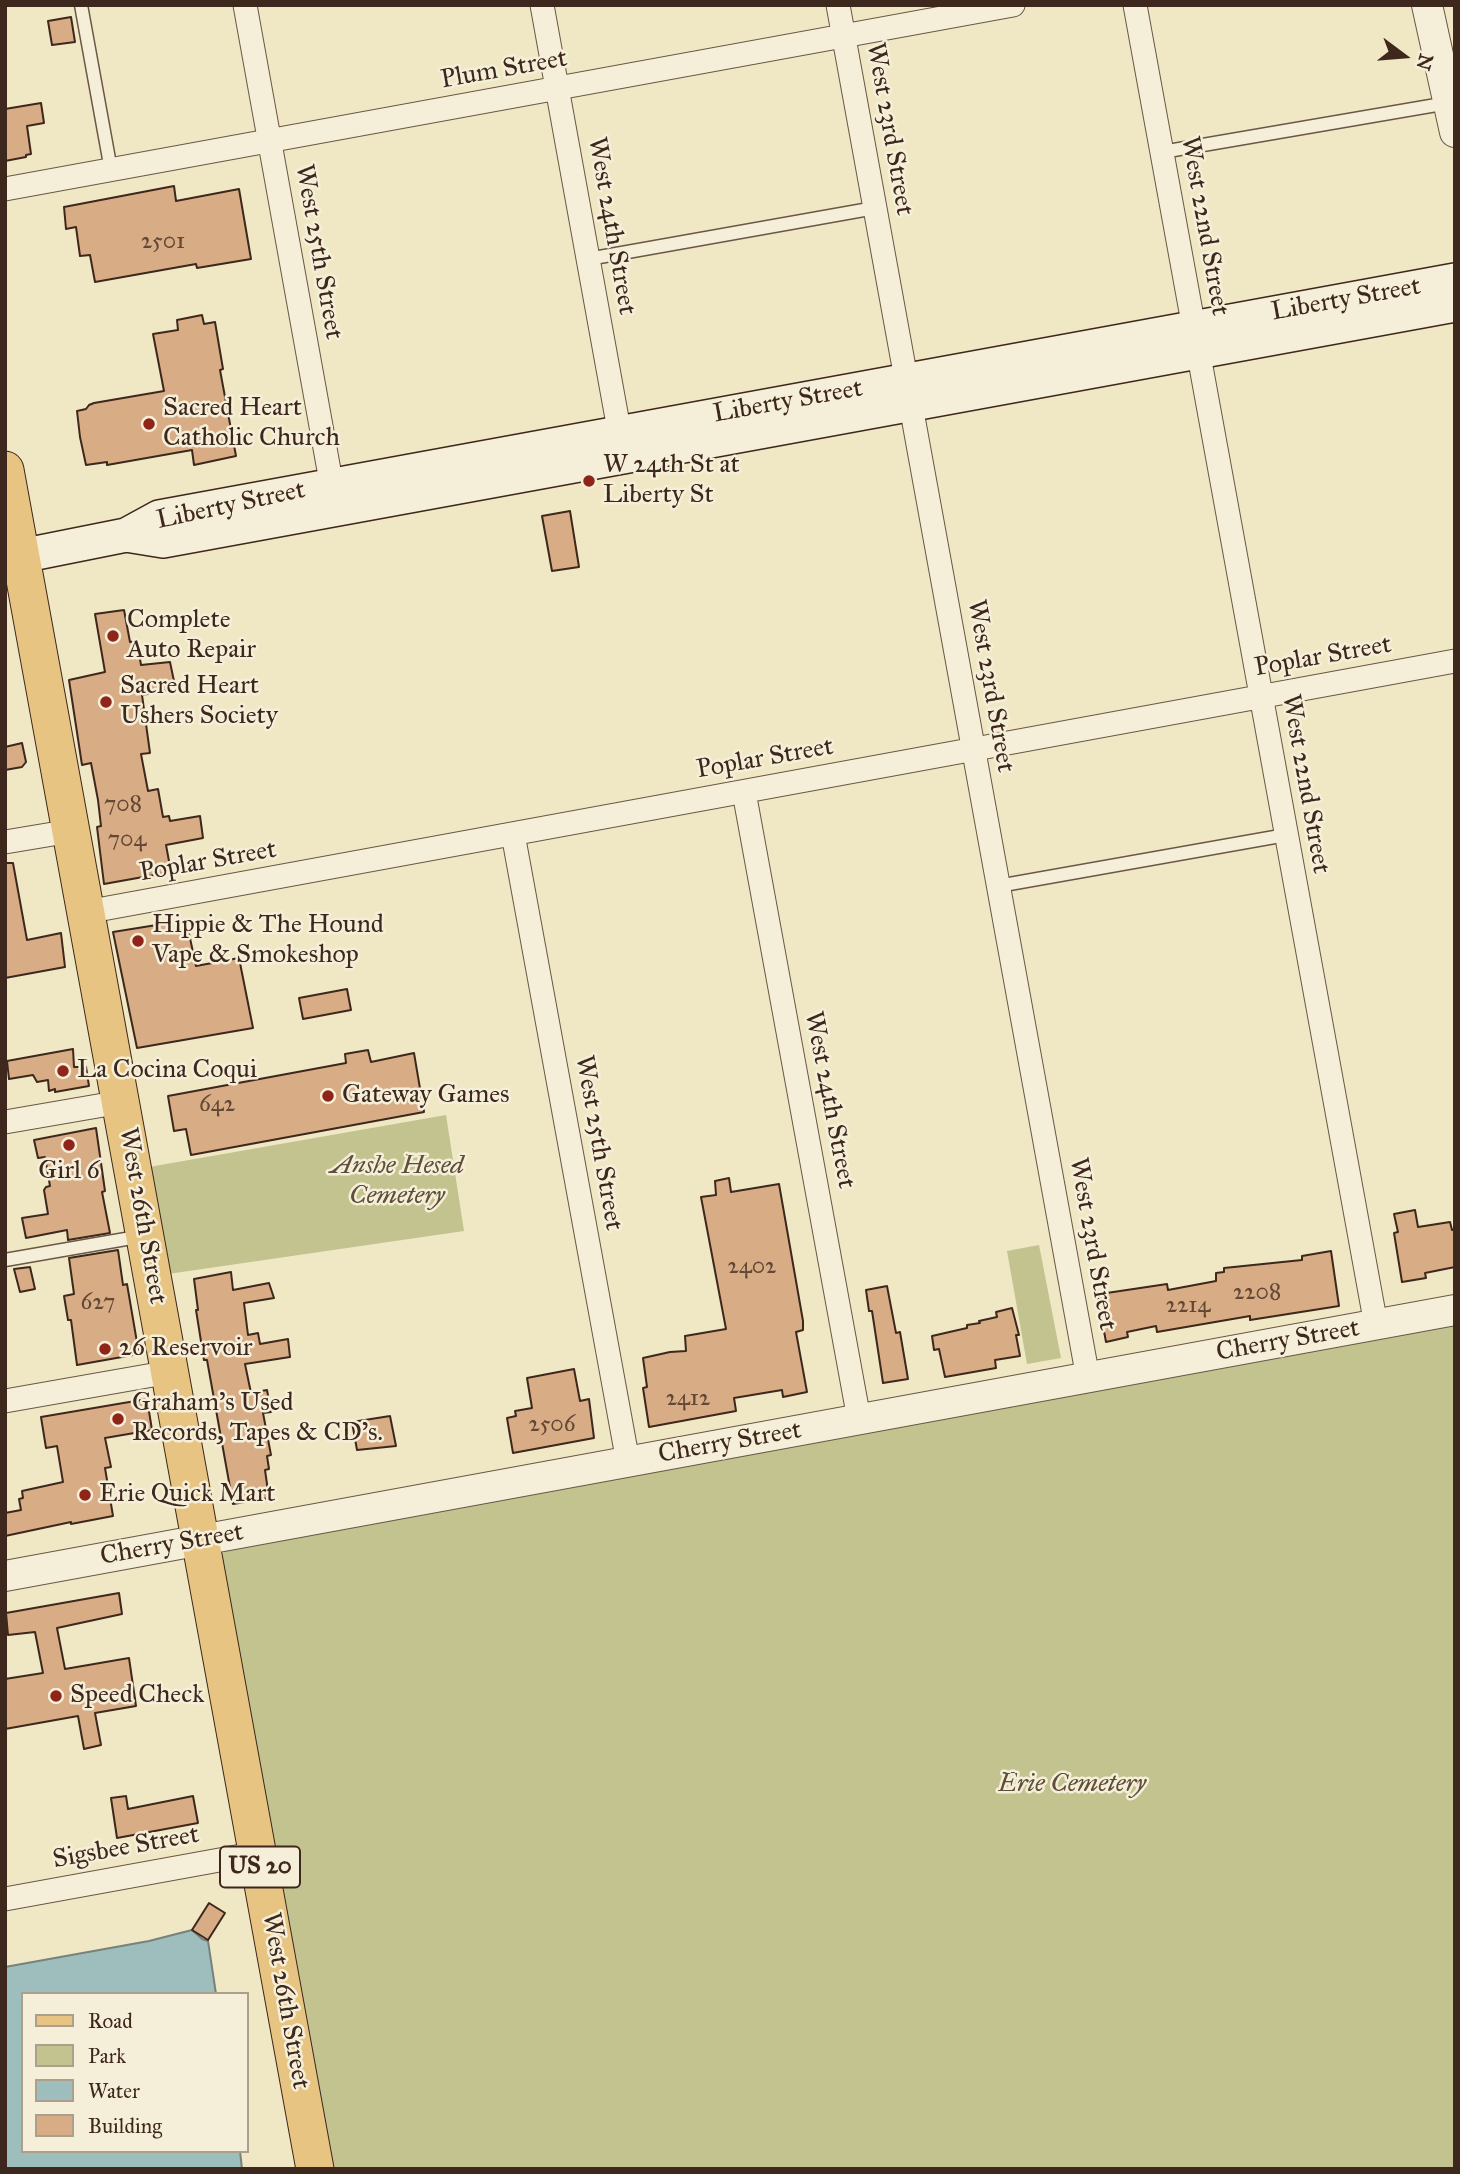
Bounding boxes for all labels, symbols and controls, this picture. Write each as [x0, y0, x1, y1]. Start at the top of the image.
north arrow [1369, 21, 1439, 91]
street label: West 23rd Street [858, 40, 920, 218]
street label: Plum Street [438, 44, 570, 96]
text: N [1411, 51, 1438, 73]
street label: West 22nd Street [1173, 134, 1235, 318]
street label: West 24th Street [580, 135, 642, 317]
street label: West 25th Street [287, 162, 349, 342]
house number: 2501 [141, 228, 185, 256]
street label: Liberty Street [1269, 272, 1423, 328]
street label: Liberty Street [711, 374, 865, 430]
place label: Sacred Heart Catholic Church [163, 393, 340, 454]
marker: Sacred Heart Catholic Church [141, 416, 157, 432]
place label: W 24th St at Liberty St [603, 450, 740, 512]
marker: W 24th St at Liberty St [581, 473, 597, 489]
street label: Liberty Street [154, 475, 308, 537]
street label: West 23rd Street [959, 597, 1021, 775]
place label: Complete Auto Repair [127, 605, 256, 666]
marker: Complete Auto Repair [105, 628, 121, 644]
street label: Poplar Street [1252, 630, 1394, 684]
place label: Sacred Heart Ushers Society [120, 671, 278, 732]
street label: West 22nd Street [1274, 692, 1336, 876]
marker: Sacred Heart Ushers Society [98, 694, 114, 710]
street label: Poplar Street [694, 732, 836, 786]
house number: 708 [104, 791, 142, 819]
house number: 704 [108, 826, 146, 854]
street label: Poplar Street [137, 835, 279, 889]
place label: Hippie & The Hound Vape & Smokeshop [152, 910, 384, 972]
marker: Hippie & The Hound Vape & Smokeshop [130, 933, 146, 949]
street label: West 24th Street [797, 1009, 861, 1191]
street label: West 25th Street [567, 1053, 629, 1233]
place label: La Cocina Coqui [77, 1055, 257, 1087]
marker: La Cocina Coqui [55, 1063, 71, 1079]
place label: Gateway Games [342, 1080, 509, 1112]
marker: Gateway Games [320, 1088, 336, 1104]
house number: 642 [199, 1091, 235, 1119]
street label: West 26th Street [111, 1125, 173, 1307]
marker: Girl 6 [61, 1137, 77, 1153]
park label: Anshe Hesed Cemetery [330, 1151, 464, 1212]
street label: West 23rd Street [1061, 1155, 1123, 1333]
place label: Girl 6 [38, 1156, 100, 1188]
house number: 2402 [728, 1253, 776, 1281]
house number: 2208 [1233, 1279, 1281, 1307]
house number: 627 [81, 1289, 115, 1317]
house number: 2214 [1166, 1292, 1210, 1320]
street label: Cherry Street [1214, 1313, 1362, 1369]
place label: 26 Reservoir [119, 1333, 253, 1365]
marker: 26 Reservoir [97, 1341, 113, 1357]
house number: 2412 [666, 1385, 710, 1413]
place label: Graham's Used Records, Tapes & CD's. [132, 1388, 383, 1450]
marker: Graham's Used Records, Tapes & CD's. [110, 1411, 126, 1427]
house number: 2506 [528, 1411, 576, 1439]
street label: Cherry Street [656, 1415, 804, 1471]
place label: Erie Quick Mart [99, 1479, 275, 1511]
marker: Erie Quick Mart [77, 1487, 93, 1503]
street label: Cherry Street [98, 1517, 246, 1573]
place label: Speed Check [70, 1680, 204, 1712]
marker: Speed Check [48, 1688, 64, 1704]
park label: Erie Cemetery [998, 1769, 1146, 1801]
street label: Sigsbee Street [50, 1820, 202, 1876]
road number: US 20 [220, 1846, 300, 1888]
street label: West 26th Street [254, 1910, 316, 2092]
legend [21, 1992, 248, 2153]
text: Road [88, 2008, 133, 2034]
text: Park [88, 2043, 126, 2069]
text: Water [88, 2078, 140, 2104]
text: Building [88, 2113, 162, 2139]

